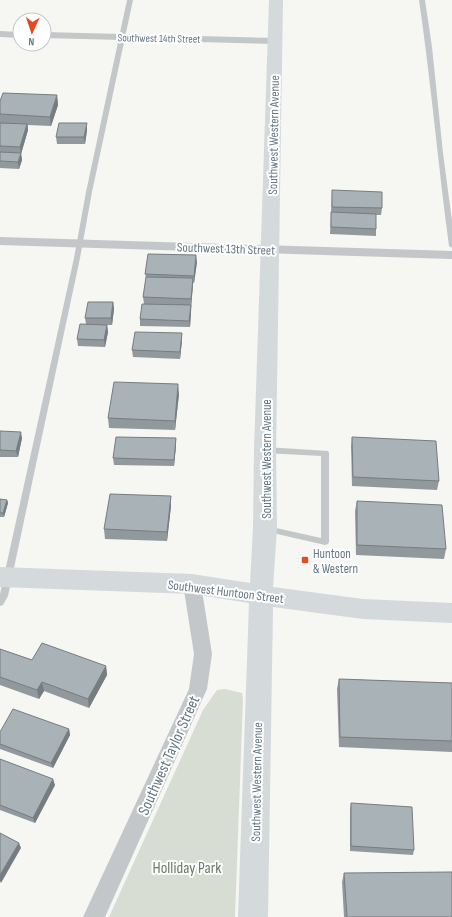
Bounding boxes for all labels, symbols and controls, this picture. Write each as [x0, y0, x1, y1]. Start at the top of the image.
north arrow [12, 12, 52, 52]
street label: Southwest 14th Street [117, 31, 201, 46]
text: N [28, 35, 35, 48]
street label: Southwest Western Avenue [265, 75, 283, 195]
street label: Southwest 13th Street [177, 239, 275, 259]
street label: Southwest Western Avenue [259, 399, 275, 519]
place label: Huntoon & Western [313, 546, 358, 577]
marker: Huntoon & Western [300, 555, 310, 565]
street label: Southwest Huntoon Street [167, 577, 285, 607]
street label: Southwest Taylor Street [135, 693, 204, 818]
street label: Southwest Western Avenue [248, 722, 266, 842]
park label: Holliday Park [153, 859, 221, 878]

